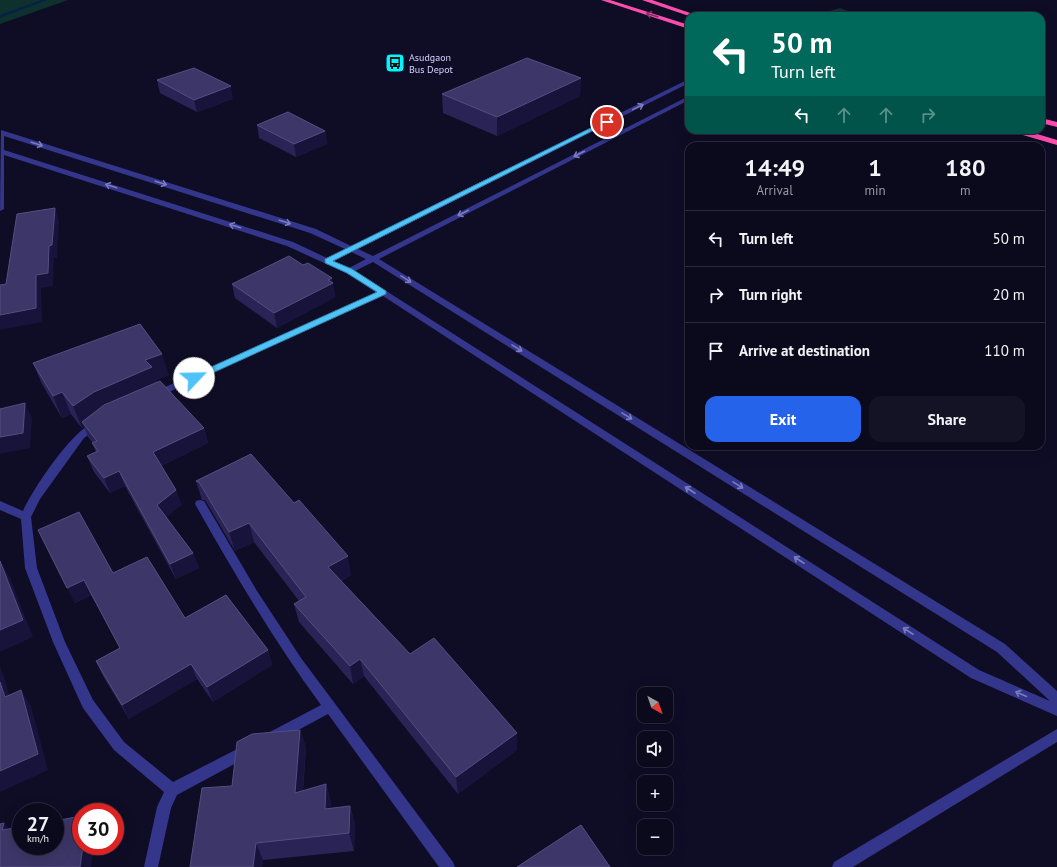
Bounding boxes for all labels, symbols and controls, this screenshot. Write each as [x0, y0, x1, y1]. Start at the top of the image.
one-way arrow [646, 11, 658, 19]
text: 50 m [771, 24, 832, 61]
icon: left [705, 28, 757, 80]
place label: Asudgaon Bus Depot [409, 51, 453, 76]
bus stop icon: Asudgaon Bus Depot [384, 52, 406, 74]
text: Turn left [771, 60, 836, 83]
one-way arrow [632, 102, 644, 110]
icon: left [791, 104, 813, 126]
icon: ahead [833, 104, 855, 126]
icon: ahead [875, 104, 897, 126]
icon: right [917, 104, 939, 126]
pin [590, 105, 624, 139]
icon: arrive [596, 111, 618, 133]
one-way arrow [31, 141, 44, 148]
one-way arrow [574, 151, 586, 158]
text: 14:49 [744, 152, 805, 183]
text: 1 [868, 152, 882, 183]
text: 180 [945, 152, 986, 183]
one-way arrow [154, 180, 167, 187]
one-way arrow [105, 182, 118, 189]
text: Arrival [757, 182, 793, 199]
text: min [864, 182, 886, 199]
text: m [960, 182, 971, 199]
one-way arrow [458, 210, 470, 217]
one-way arrow [278, 219, 291, 226]
one-way arrow [228, 222, 241, 229]
icon: left [705, 228, 727, 250]
text: Turn left [739, 229, 793, 248]
text: 50 m [992, 229, 1025, 248]
one-way arrow [400, 275, 411, 283]
icon: right [705, 284, 727, 306]
text: Turn right [739, 285, 802, 304]
text: 20 m [992, 285, 1025, 304]
icon: arrive [705, 340, 727, 362]
text: Arrive at destination [739, 341, 870, 360]
text: 110 m [984, 341, 1025, 360]
one-way arrow [511, 344, 523, 352]
position arrow [173, 357, 215, 399]
button: Exit [705, 396, 861, 442]
button: Share [869, 396, 1025, 442]
one-way arrow [621, 413, 633, 421]
one-way arrow [732, 481, 743, 489]
one-way arrow [684, 486, 695, 494]
one-way arrow [793, 556, 805, 564]
one-way arrow [903, 627, 914, 635]
north arrow [637, 687, 673, 723]
map controls [637, 687, 673, 855]
one-way arrow [1016, 690, 1028, 697]
button: sound [637, 731, 673, 767]
button: + [637, 775, 673, 811]
speed limit sign: 30 [72, 803, 124, 855]
text: 27 [27, 811, 49, 837]
button: − [637, 819, 673, 855]
text: km/h [27, 832, 49, 845]

